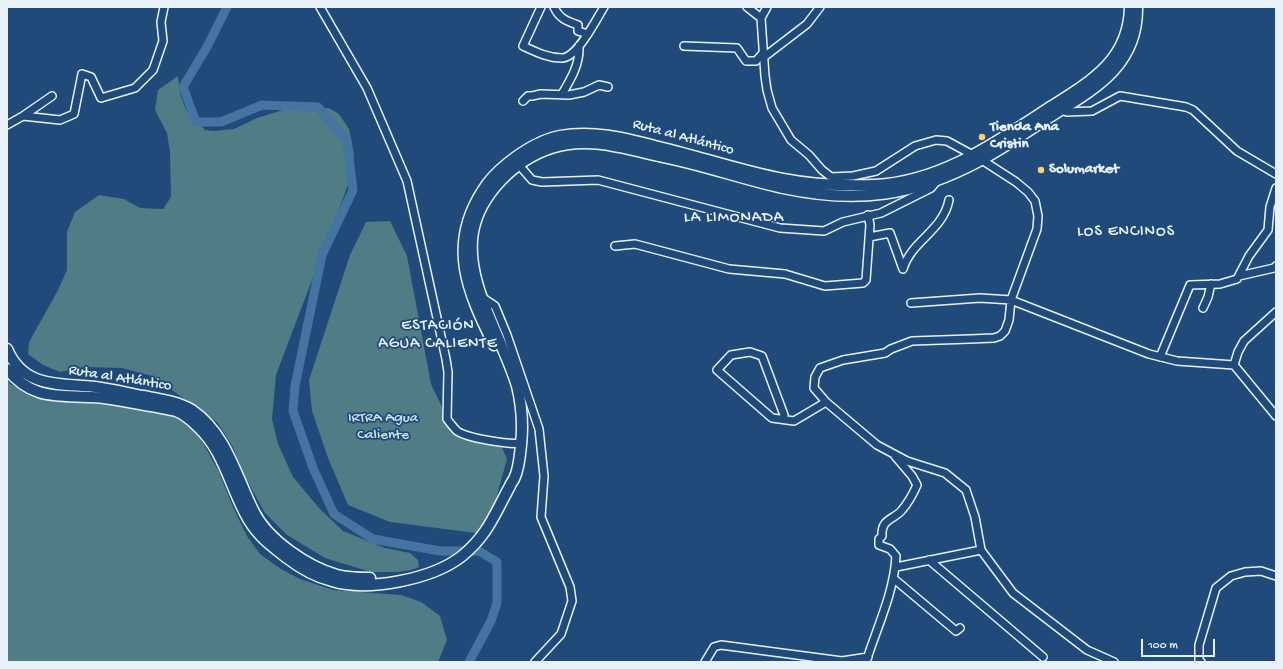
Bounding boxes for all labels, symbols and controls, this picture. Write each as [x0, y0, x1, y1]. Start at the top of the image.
street label: Ruta al Atlántico [630, 116, 736, 160]
place label: Tienda Ana Cristin [990, 119, 1059, 154]
marker: Tienda Ana Cristin [977, 132, 987, 142]
place label: Solumarket [1049, 161, 1119, 179]
marker: Solumarket [1036, 165, 1046, 175]
district label: LA LIMONADA [684, 209, 784, 229]
district label: LOS ENCINOS [1077, 223, 1175, 243]
district label: ESTACIÓN AGUA CALIENTE [378, 317, 498, 355]
street label: Ruta al Atlántico [67, 362, 173, 396]
park label: IRTRA Agua Caliente [348, 410, 418, 445]
scale bar [1143, 631, 1217, 657]
text: 100 m [1148, 639, 1178, 653]

